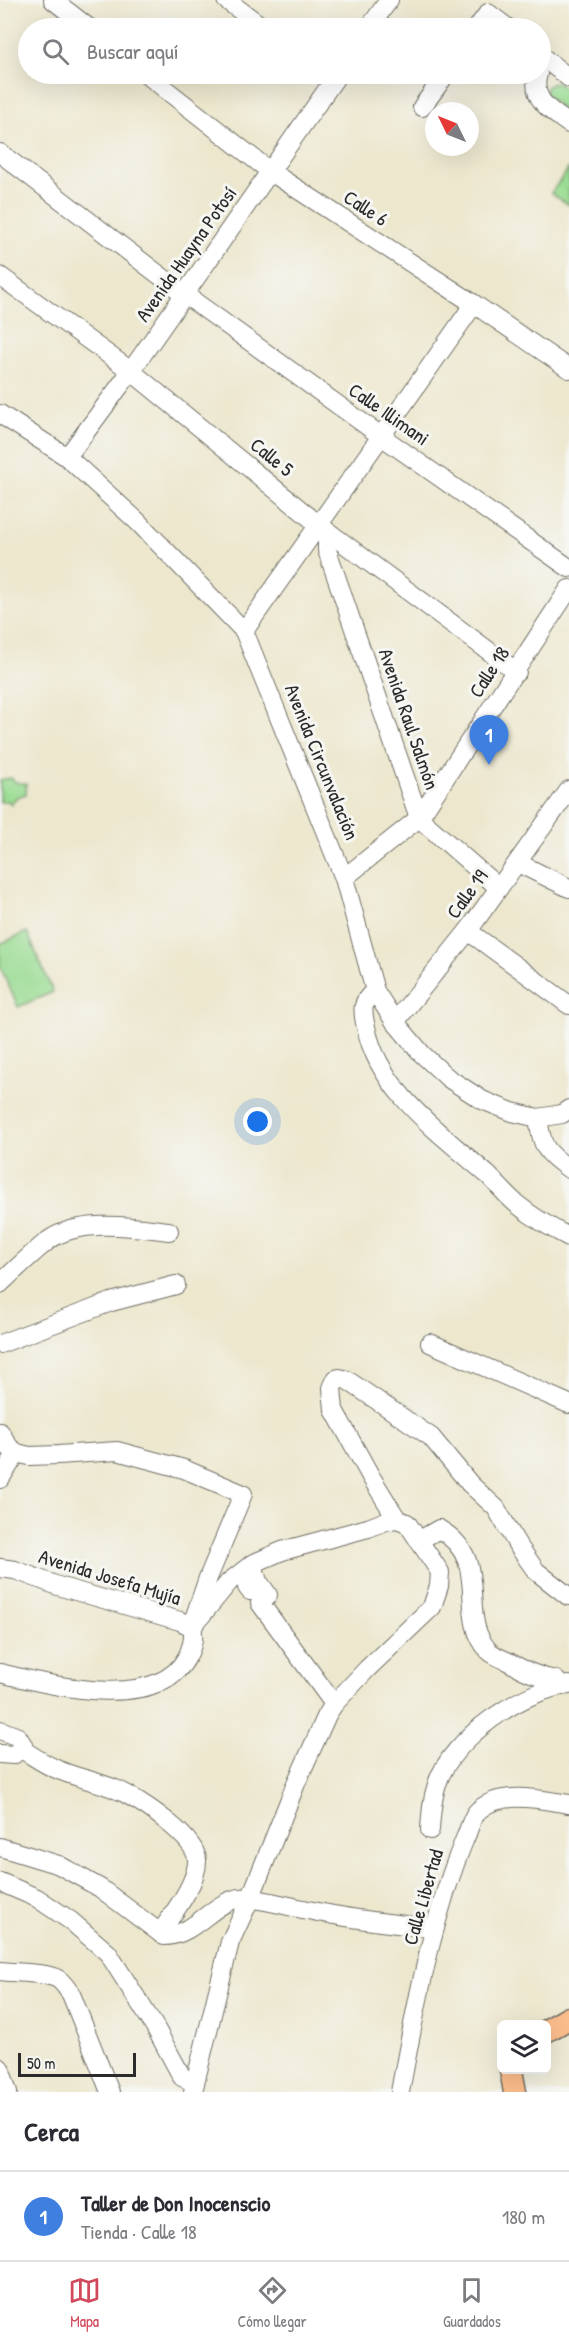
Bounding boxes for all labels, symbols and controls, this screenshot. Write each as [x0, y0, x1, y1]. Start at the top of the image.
search box [18, 18, 551, 84]
icon: search [39, 35, 72, 68]
text: Buscar aquí [87, 36, 179, 66]
north arrow [425, 102, 479, 156]
street label: Avenida Huayna Potosí [129, 181, 242, 327]
street label: Calle 6 [339, 183, 394, 232]
street label: Calle Illimani [344, 376, 435, 451]
street label: Calle 5 [245, 431, 300, 483]
street label: Calle 18 [462, 641, 515, 703]
street label: Avenida Raul Salmón [373, 645, 446, 793]
street label: Avenida Circunvalación [279, 680, 366, 844]
pin: 1 [470, 716, 508, 765]
street label: Calle 19 [440, 864, 494, 924]
your location [243, 1107, 272, 1136]
street label: Avenida Josefa Mujía [36, 1542, 185, 1611]
street label: Calle Libertad [396, 1846, 449, 1948]
map controls [497, 2020, 551, 2074]
button: layers [497, 2020, 551, 2074]
scale bar [18, 2050, 136, 2078]
text: 50 m [27, 2052, 56, 2074]
text: Cerca [24, 2114, 79, 2149]
text: Taller de Don Inocenscio [81, 2188, 270, 2218]
text: 1 [40, 2203, 47, 2230]
text: 180 m [502, 2203, 545, 2230]
text: Tienda · Calle 18 [81, 2218, 197, 2245]
tab: Mapa [68, 2274, 101, 2332]
tab: Cómo llegar [238, 2274, 307, 2332]
tab: Guardados [443, 2274, 501, 2332]

